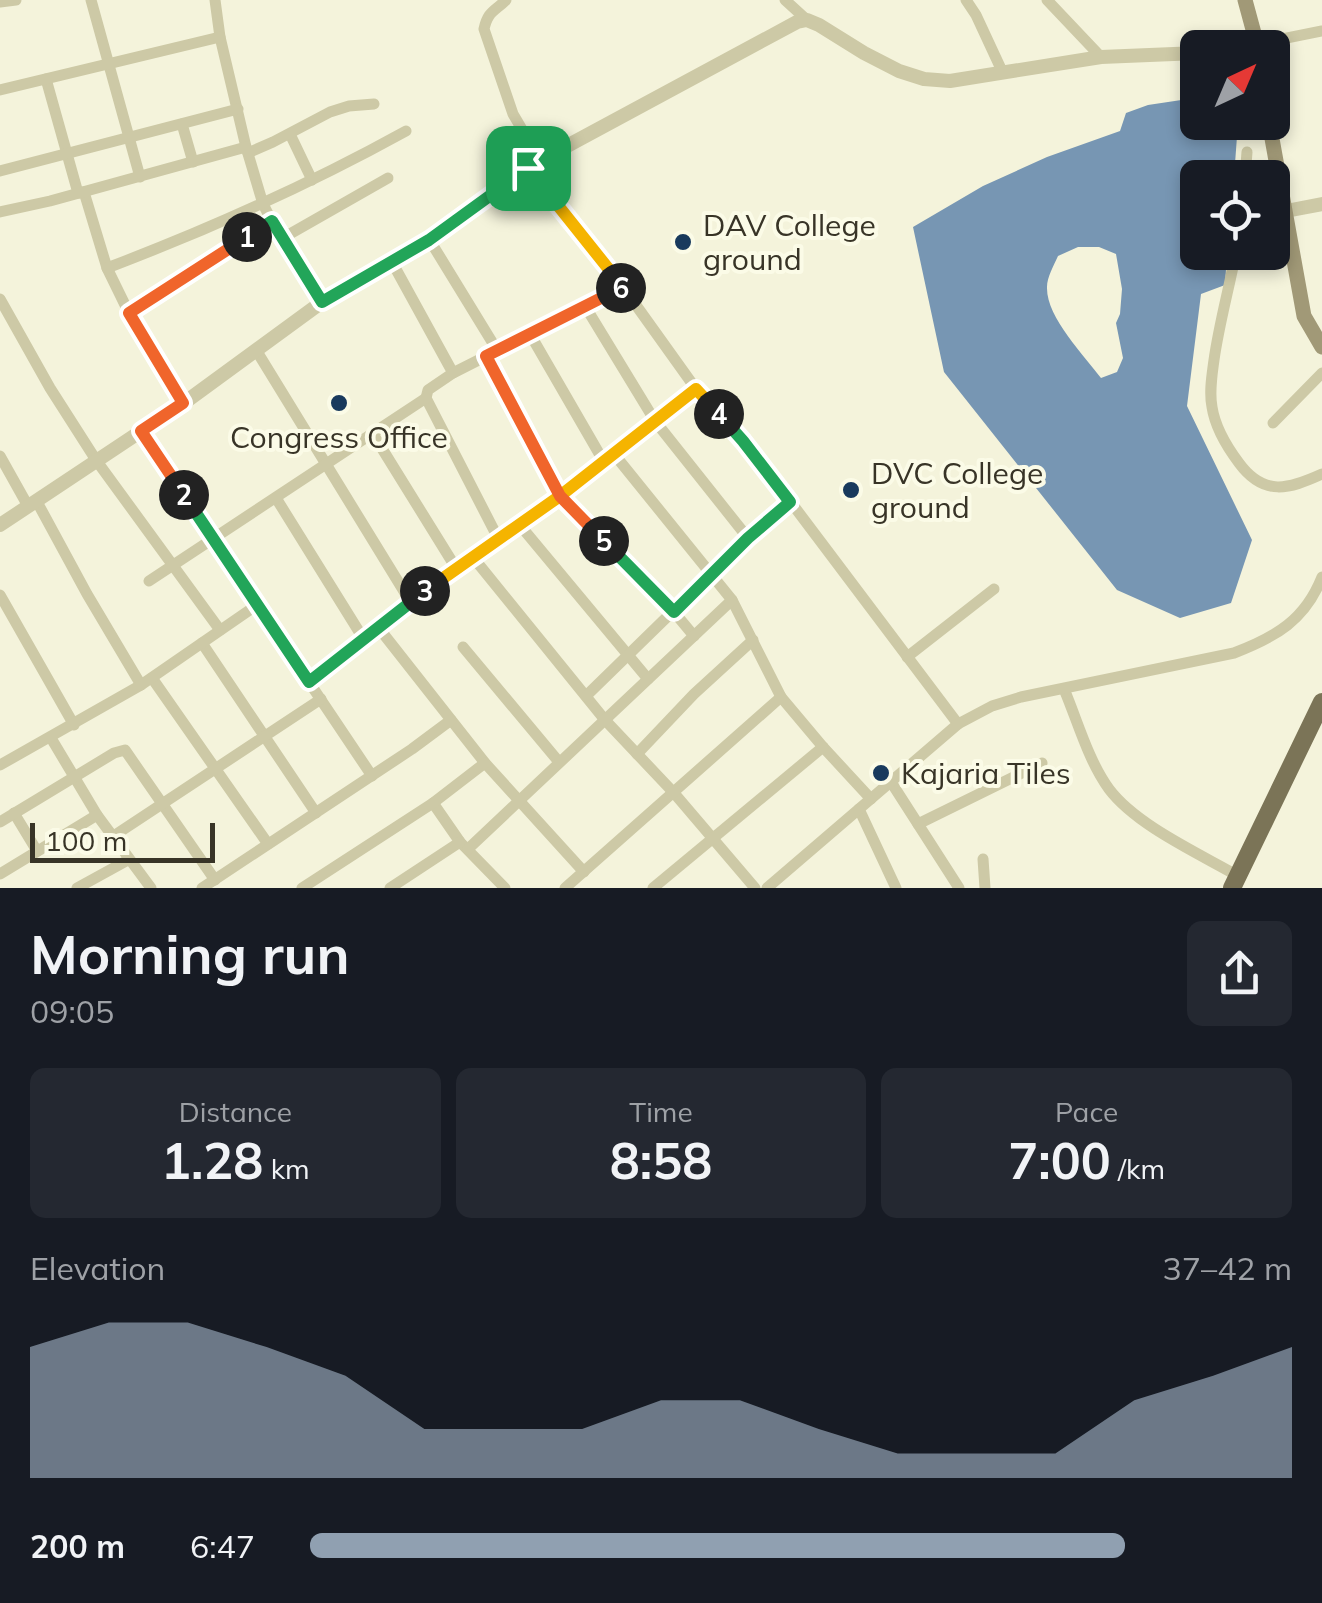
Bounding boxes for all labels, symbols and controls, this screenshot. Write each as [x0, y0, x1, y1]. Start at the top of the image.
north arrow [1180, 30, 1290, 140]
map controls [1180, 30, 1290, 270]
pin [486, 126, 571, 211]
icon: arrive [501, 141, 556, 196]
button: locate [1180, 160, 1290, 270]
place label: DAV College ground [703, 206, 876, 278]
pin: 1 [222, 212, 272, 262]
text: 1 [239, 219, 255, 254]
marker: DAV College ground [672, 231, 694, 253]
pin: 6 [596, 263, 646, 313]
text: 6 [613, 270, 629, 305]
pin: 4 [694, 389, 744, 439]
marker: Congress Office [328, 392, 350, 414]
text: 4 [711, 396, 727, 431]
place label: Congress Office [230, 418, 448, 456]
place label: DVC College ground [871, 454, 1043, 526]
pin: 2 [159, 470, 209, 520]
text: 2 [176, 477, 192, 512]
marker: DVC College ground [840, 479, 862, 501]
pin: 5 [579, 516, 629, 566]
text: 5 [596, 523, 612, 558]
pin: 3 [400, 566, 450, 616]
text: 3 [417, 573, 433, 608]
place label: Kajaria Tiles [901, 754, 1071, 792]
marker: Kajaria Tiles [870, 762, 892, 784]
scale bar [30, 818, 215, 863]
text: 100 m [45, 823, 127, 858]
text: Morning run [30, 919, 350, 988]
button: share [1187, 921, 1292, 1026]
text: 09:05 [30, 991, 114, 1031]
text: Distance [179, 1094, 292, 1129]
text: Time [629, 1094, 693, 1129]
text: Pace [1055, 1094, 1118, 1129]
text: 1.28 [161, 1129, 263, 1192]
text: 8:58 [610, 1129, 712, 1192]
text: 7:00 [1008, 1129, 1111, 1192]
text: km [263, 1151, 310, 1186]
text: /km [1111, 1151, 1165, 1186]
text: Elevation [30, 1248, 165, 1288]
text: 37–42 m [1163, 1248, 1292, 1288]
text: 200 m [30, 1526, 125, 1566]
text: 6:47 [190, 1526, 255, 1566]

